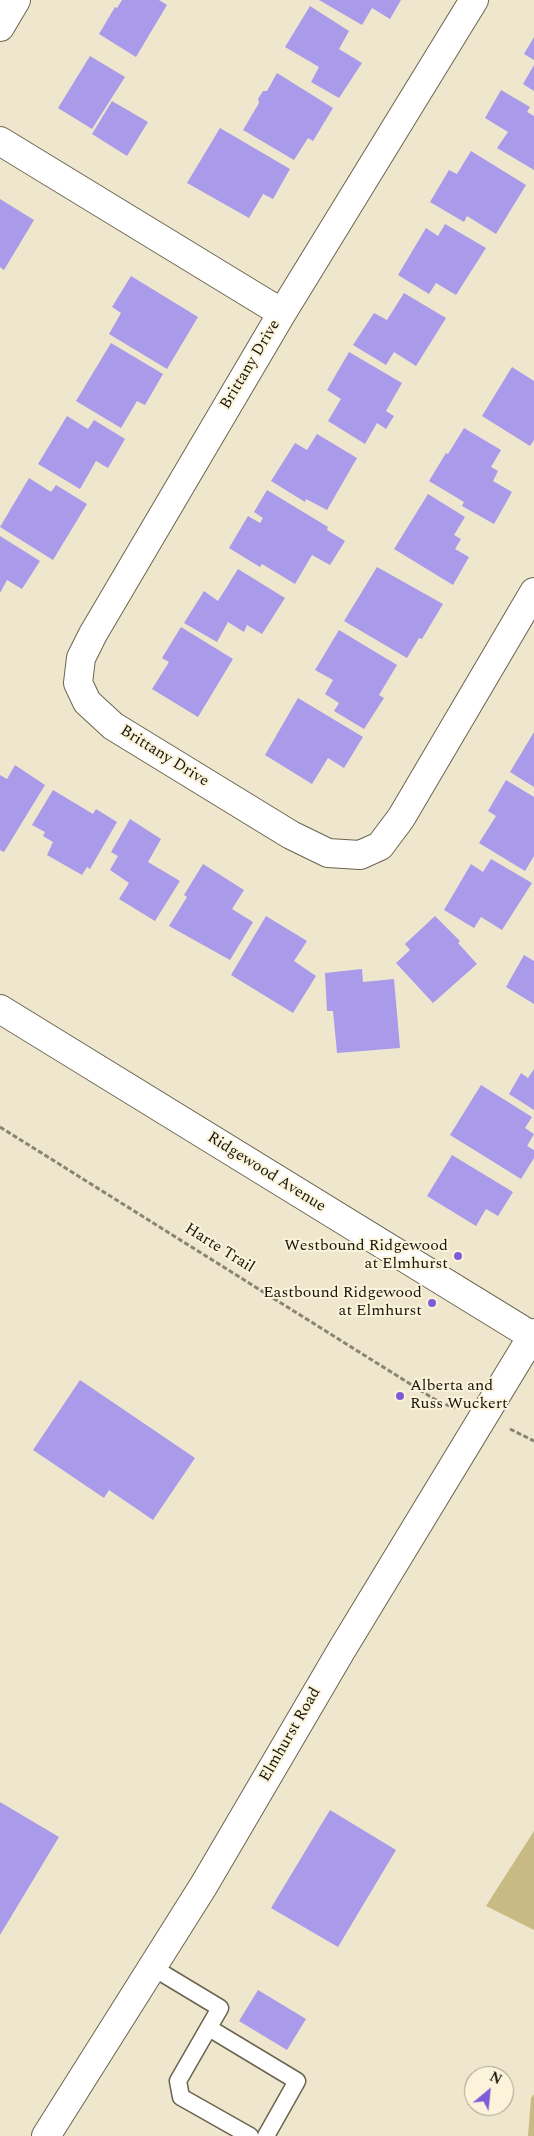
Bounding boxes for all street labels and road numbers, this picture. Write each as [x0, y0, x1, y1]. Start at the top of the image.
street label: Brittany Drive [217, 317, 285, 413]
street label: Brittany Drive [116, 722, 212, 792]
street label: Ridgewood Avenue [203, 1129, 329, 1217]
street label: Harte Trail [180, 1220, 258, 1278]
street label: Elmhurst Road [256, 1684, 326, 1786]

